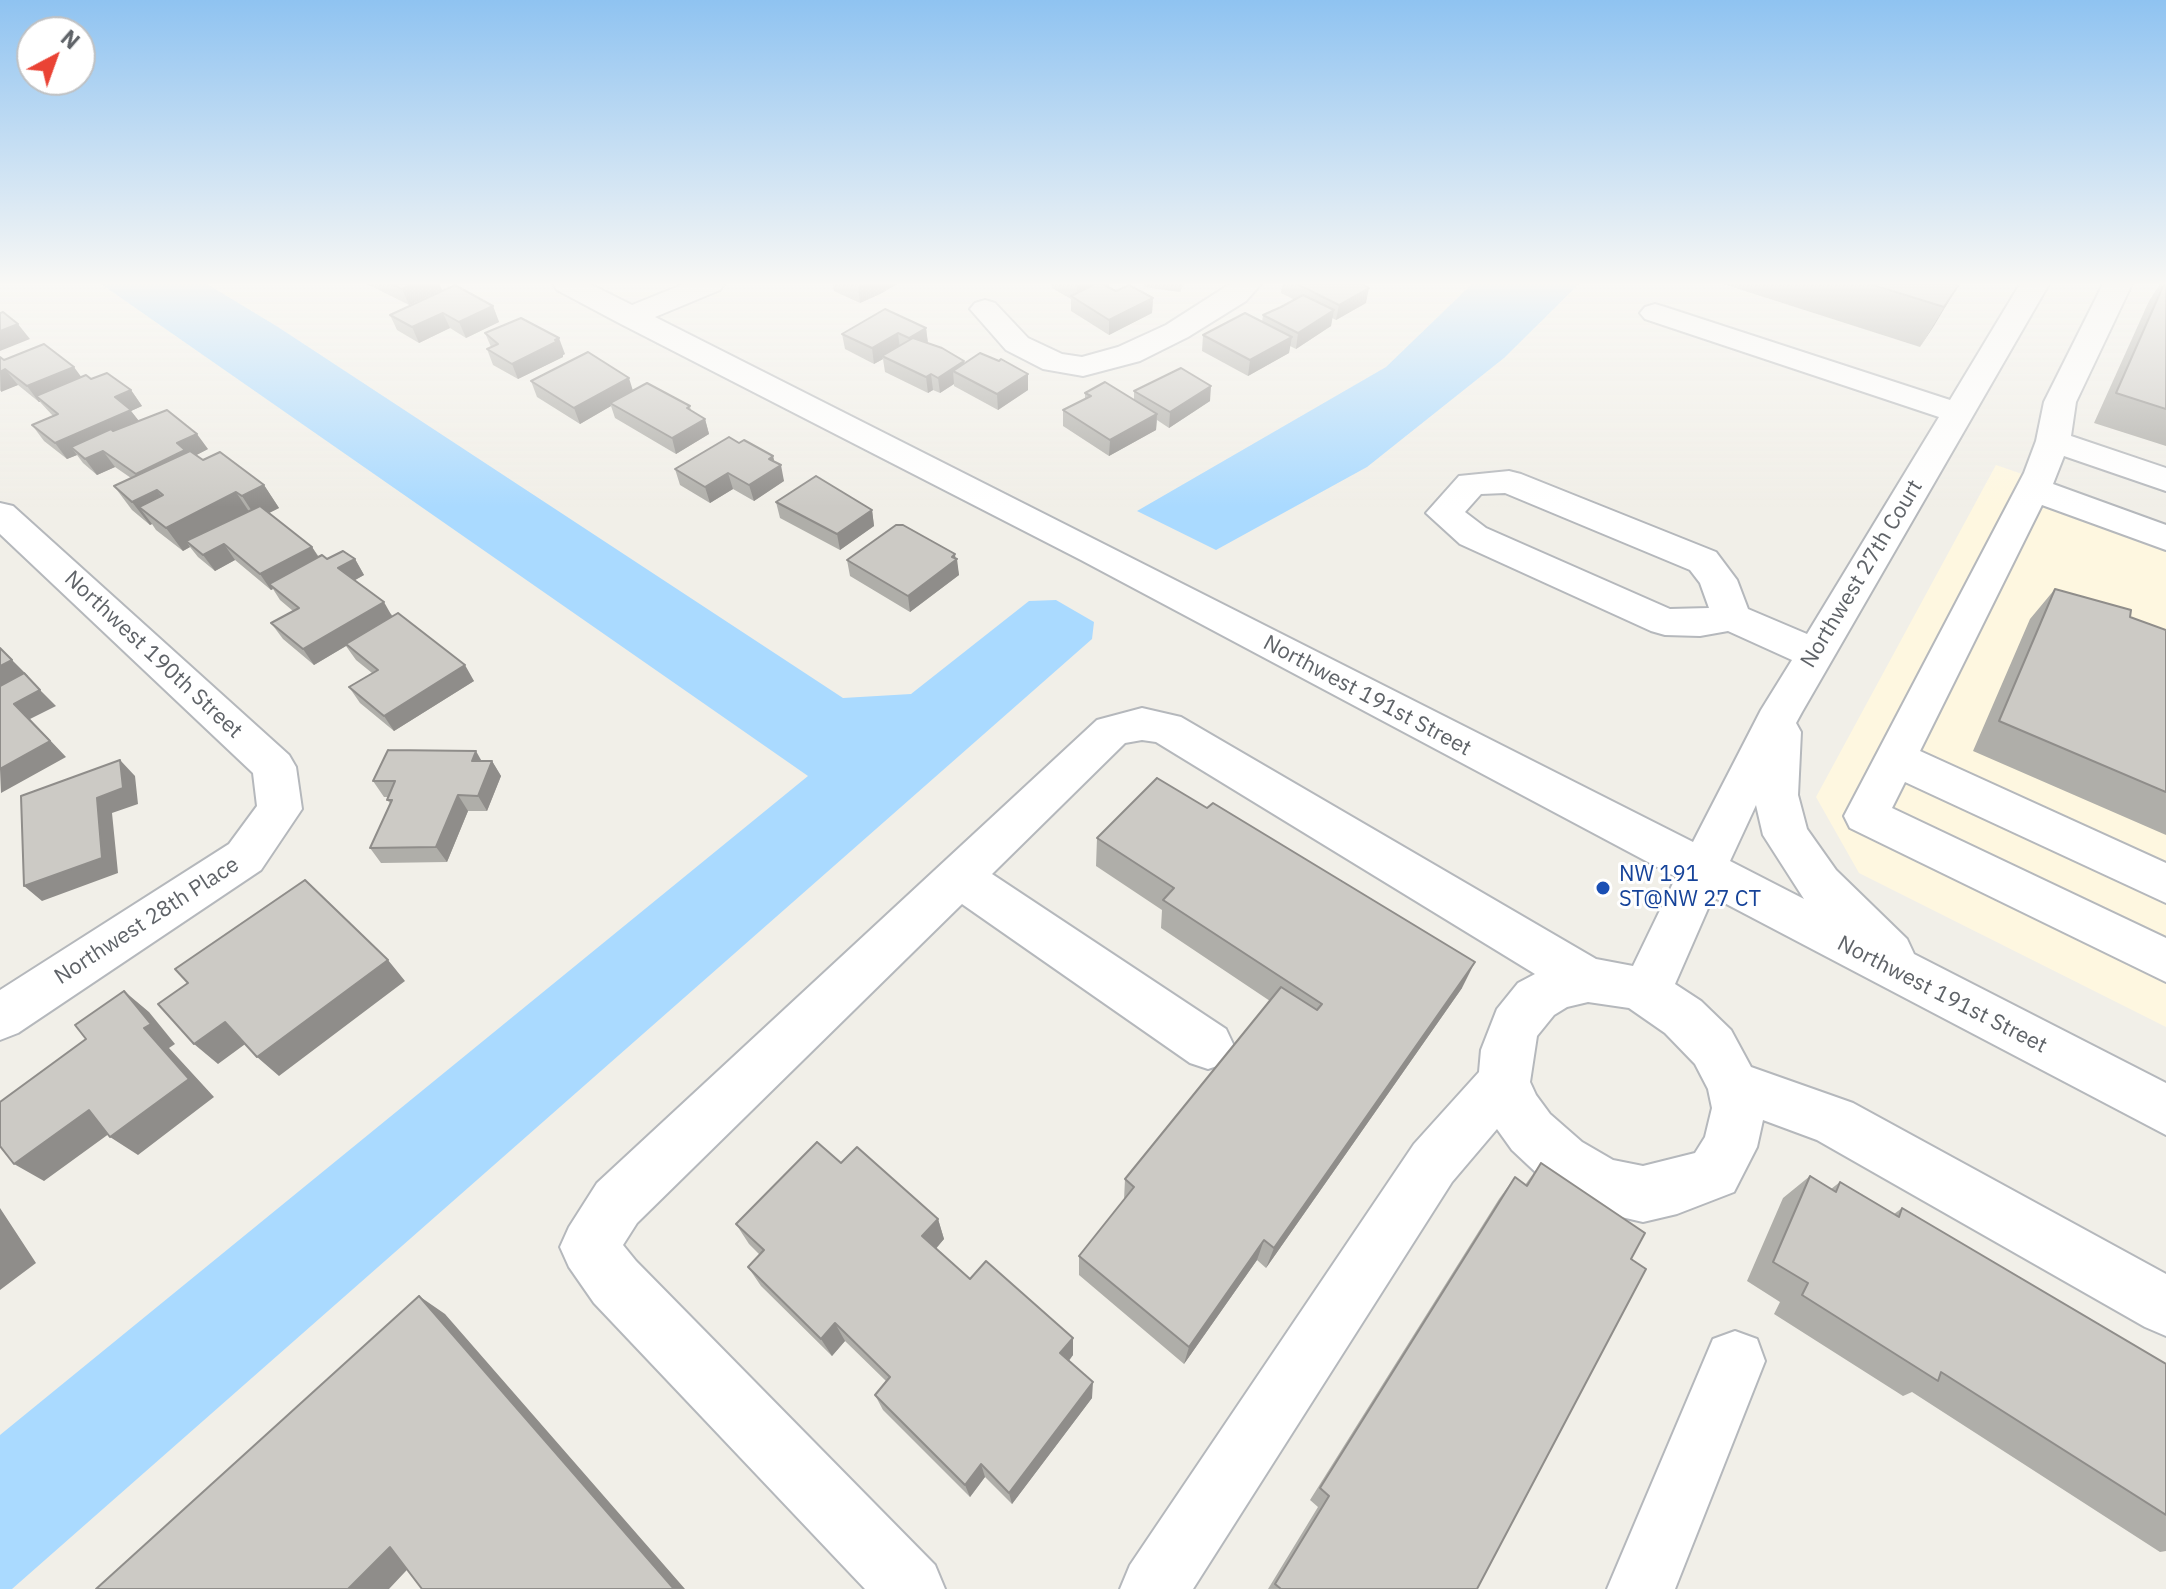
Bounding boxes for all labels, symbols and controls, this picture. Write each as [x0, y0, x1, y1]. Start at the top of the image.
north arrow [16, 16, 96, 96]
text: N [55, 23, 86, 55]
street label: Northwest 27th Court [1795, 475, 1929, 673]
street label: Northwest 190th Street [58, 566, 248, 744]
street label: Northwest 191st Street [1258, 630, 1476, 762]
street label: Northwest 28th Place [50, 852, 244, 990]
place label: NW 191 ST@NW 27 CT [1619, 862, 1761, 914]
marker: NW 191 ST@NW 27 CT [1594, 879, 1612, 897]
street label: Northwest 191st Street [1833, 931, 2051, 1059]

